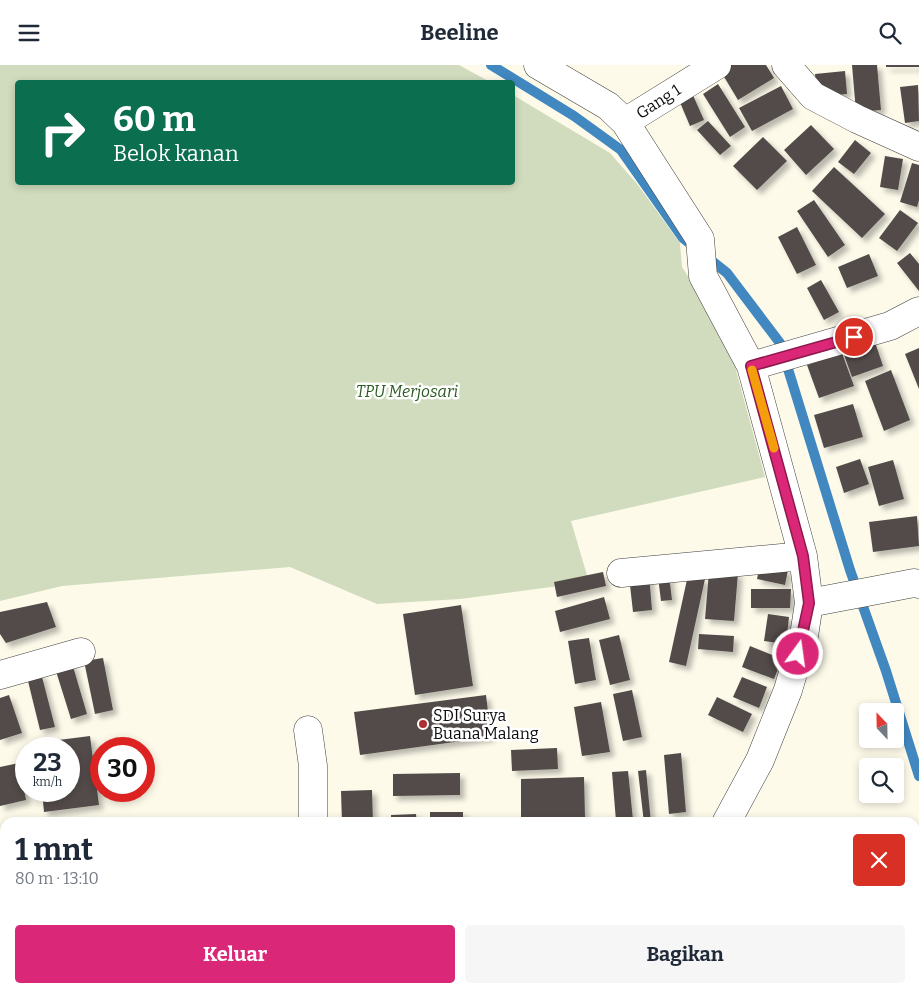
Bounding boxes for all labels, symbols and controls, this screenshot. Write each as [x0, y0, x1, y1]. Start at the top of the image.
icon: menu [15, 19, 43, 47]
text: Beeline [420, 19, 499, 46]
icon: search [876, 19, 904, 47]
street label: Gang 1 [632, 80, 684, 123]
text: 60 m [113, 98, 196, 140]
icon: right [30, 100, 95, 165]
text: Belok kanan [113, 140, 239, 167]
pin [833, 316, 875, 358]
icon: arrive [840, 323, 868, 351]
park label: TPU Merjosari [356, 382, 458, 401]
position arrow [771, 627, 823, 679]
north arrow [859, 703, 904, 747]
map controls [859, 703, 904, 803]
place label: SDI Surya Buana Malang [433, 706, 539, 743]
marker: SDI Surya Buana Malang [417, 718, 429, 730]
speed limit sign: 30 [90, 737, 155, 802]
text: 23 [33, 748, 62, 778]
button: search [859, 758, 904, 803]
text: km/h [33, 775, 62, 789]
text: 1 mnt [15, 832, 93, 868]
button: close [853, 834, 905, 886]
text: 80 m · 13:10 [15, 869, 99, 888]
button: Keluar [15, 925, 455, 983]
button: Bagikan [465, 925, 905, 983]

